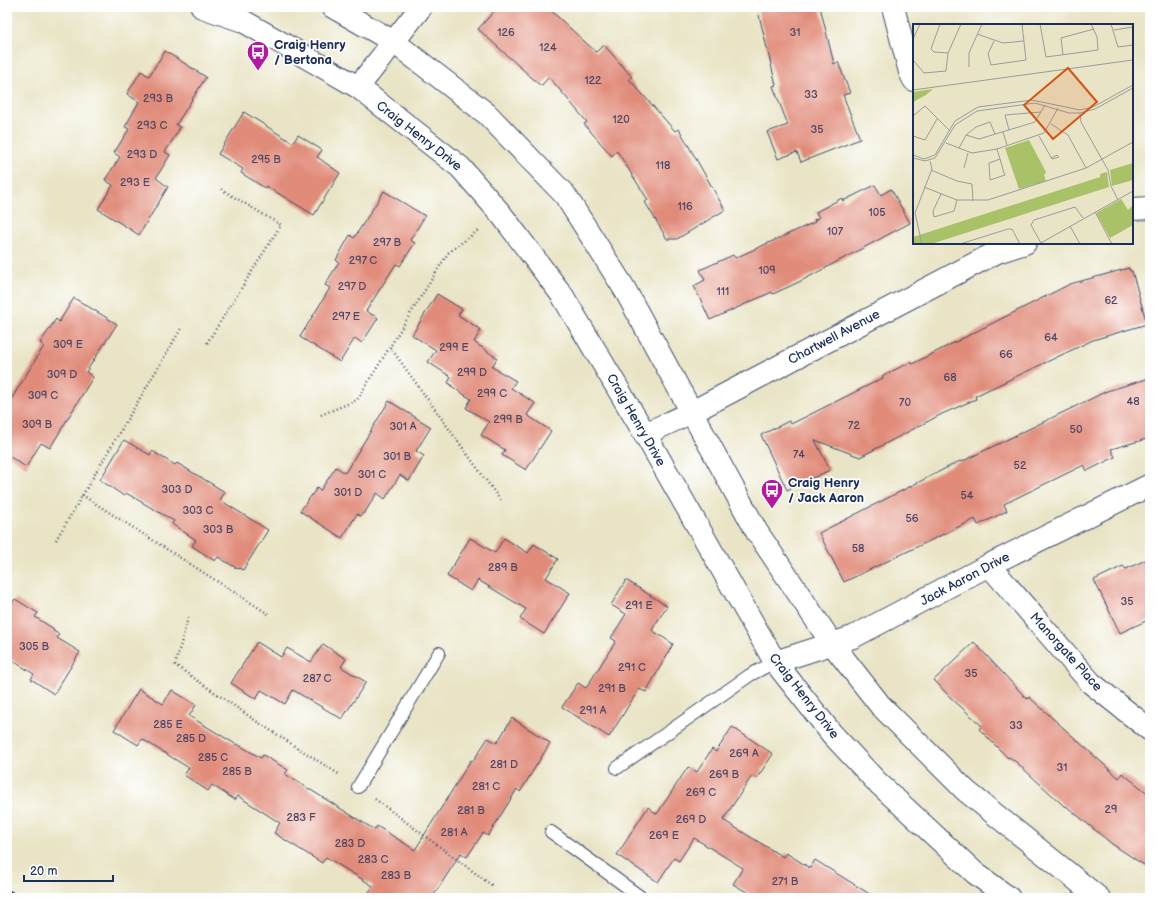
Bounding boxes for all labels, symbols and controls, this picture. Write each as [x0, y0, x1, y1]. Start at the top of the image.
inset map [913, 24, 1133, 244]
house number: 126 [497, 26, 515, 39]
house number: 31 [789, 26, 801, 39]
place label: Craig Henry / Bertona [274, 37, 345, 68]
bus stop icon: Craig Henry / Bertona [245, 39, 271, 72]
house number: 124 [539, 41, 557, 54]
house number: 122 [584, 74, 602, 87]
house number: 33 [804, 88, 818, 101]
house number: 293 B [143, 92, 174, 105]
street label: Craig Henry Drive [373, 98, 465, 175]
house number: 120 [612, 113, 630, 126]
house number: 293 C [137, 119, 167, 132]
house number: 35 [810, 123, 824, 136]
house number: 293 D [127, 148, 157, 161]
house number: 295 B [251, 153, 281, 166]
house number: 118 [656, 159, 670, 172]
house number: 293 E [120, 176, 150, 189]
house number: 116 [677, 200, 693, 213]
house number: 105 [868, 206, 886, 219]
house number: 107 [827, 225, 844, 238]
house number: 297 B [373, 236, 402, 249]
house number: 297 C [349, 254, 377, 267]
house number: 109 [758, 264, 776, 277]
house number: 297 D [338, 280, 366, 293]
house number: 111 [717, 285, 729, 298]
house number: 62 [1104, 294, 1118, 307]
street label: Chartwell Avenue [785, 306, 883, 368]
house number: 297 E [332, 310, 360, 323]
house number: 64 [1044, 331, 1058, 344]
house number: 309 E [53, 338, 83, 351]
house number: 299 E [439, 341, 469, 354]
house number: 66 [999, 348, 1013, 361]
house number: 299 D [457, 366, 487, 379]
house number: 309 D [47, 368, 77, 381]
street label: Craig Henry Drive [603, 371, 669, 469]
house number: 68 [943, 371, 957, 384]
house number: 299 C [477, 387, 507, 400]
house number: 309 C [28, 389, 58, 402]
house number: 48 [1126, 395, 1140, 408]
house number: 70 [899, 396, 911, 409]
house number: 299 B [493, 413, 523, 426]
house number: 309 B [22, 418, 53, 431]
house number: 72 [848, 419, 860, 432]
house number: 301 A [389, 420, 417, 433]
house number: 50 [1070, 423, 1083, 436]
house number: 74 [793, 448, 805, 461]
house number: 301 B [383, 450, 411, 463]
house number: 52 [1014, 459, 1027, 472]
house number: 301 C [358, 468, 386, 481]
place label: Craig Henry / Jack Aaron [788, 475, 864, 506]
bus stop icon: Craig Henry / Jack Aaron [759, 477, 785, 510]
house number: 303 D [162, 483, 193, 496]
house number: 301 D [334, 486, 362, 499]
house number: 54 [960, 489, 974, 502]
house number: 303 C [183, 504, 214, 517]
house number: 56 [905, 512, 919, 525]
house number: 303 B [203, 523, 234, 536]
house number: 58 [852, 542, 864, 555]
street label: Jack Aaron Drive [918, 549, 1013, 609]
house number: 289 B [488, 561, 518, 574]
house number: 35 [1120, 595, 1134, 608]
house number: 291 E [625, 599, 653, 612]
street label: Manorgate Place [1026, 609, 1106, 695]
house number: 305 B [19, 640, 49, 653]
street label: Craig Henry Drive [766, 650, 843, 742]
house number: 291 C [618, 661, 646, 674]
house number: 35 [964, 667, 978, 680]
house number: 287 C [303, 672, 331, 685]
house number: 291 B [598, 682, 626, 695]
house number: 291 A [580, 704, 607, 717]
house number: 285 E [153, 718, 183, 731]
house number: 33 [1009, 719, 1023, 732]
house number: 285 D [176, 732, 206, 745]
house number: 269 A [729, 747, 759, 760]
house number: 285 C [198, 751, 228, 764]
house number: 281 D [490, 758, 518, 771]
house number: 31 [1056, 761, 1068, 774]
house number: 285 B [222, 765, 252, 778]
house number: 269 B [709, 768, 739, 781]
house number: 281 C [472, 780, 500, 793]
house number: 269 C [686, 786, 716, 799]
house number: 29 [1105, 803, 1117, 816]
house number: 281 B [457, 804, 485, 817]
house number: 283 F [286, 811, 316, 824]
house number: 269 D [676, 813, 706, 826]
house number: 281 A [441, 826, 468, 839]
house number: 269 E [649, 829, 679, 842]
house number: 283 D [335, 837, 365, 850]
house number: 283 C [358, 853, 388, 866]
scale bar [24, 857, 113, 883]
text: 20 m [30, 864, 57, 879]
house number: 283 B [381, 869, 412, 882]
house number: 271 B [772, 875, 799, 888]

